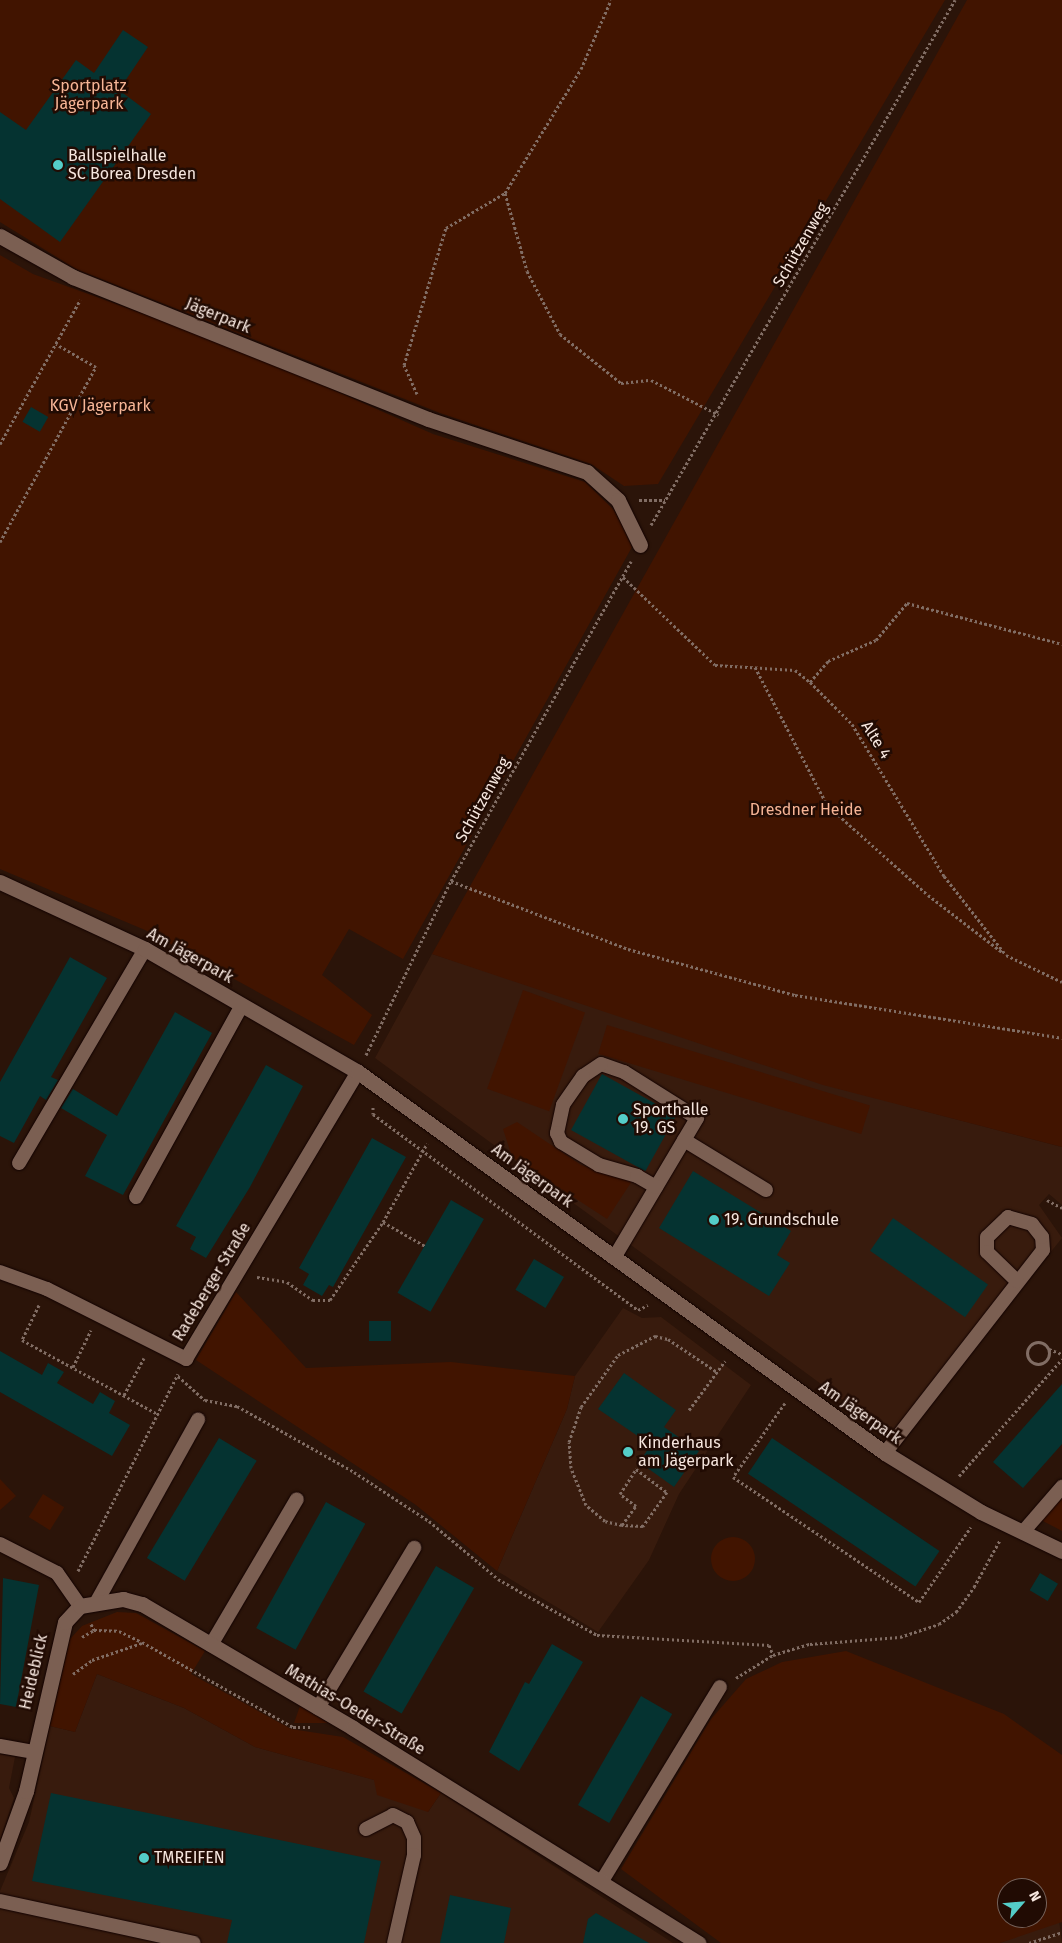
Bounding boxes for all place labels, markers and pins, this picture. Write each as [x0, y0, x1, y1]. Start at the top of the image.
place label: Ballspielhalle SC Borea Dresden [68, 146, 196, 184]
marker: Ballspielhalle SC Borea Dresden [52, 159, 64, 171]
place label: Sporthalle 19. GS [633, 1100, 708, 1138]
marker: Sporthalle 19. GS [617, 1113, 629, 1125]
place label: 19. Grundschule [724, 1210, 839, 1230]
marker: 19. Grundschule [708, 1214, 720, 1226]
place label: Kinderhaus am Jägerpark [638, 1433, 733, 1471]
marker: Kinderhaus am Jägerpark [622, 1446, 634, 1458]
place label: TMREIFEN [154, 1848, 225, 1868]
marker: TMREIFEN [138, 1852, 150, 1864]

